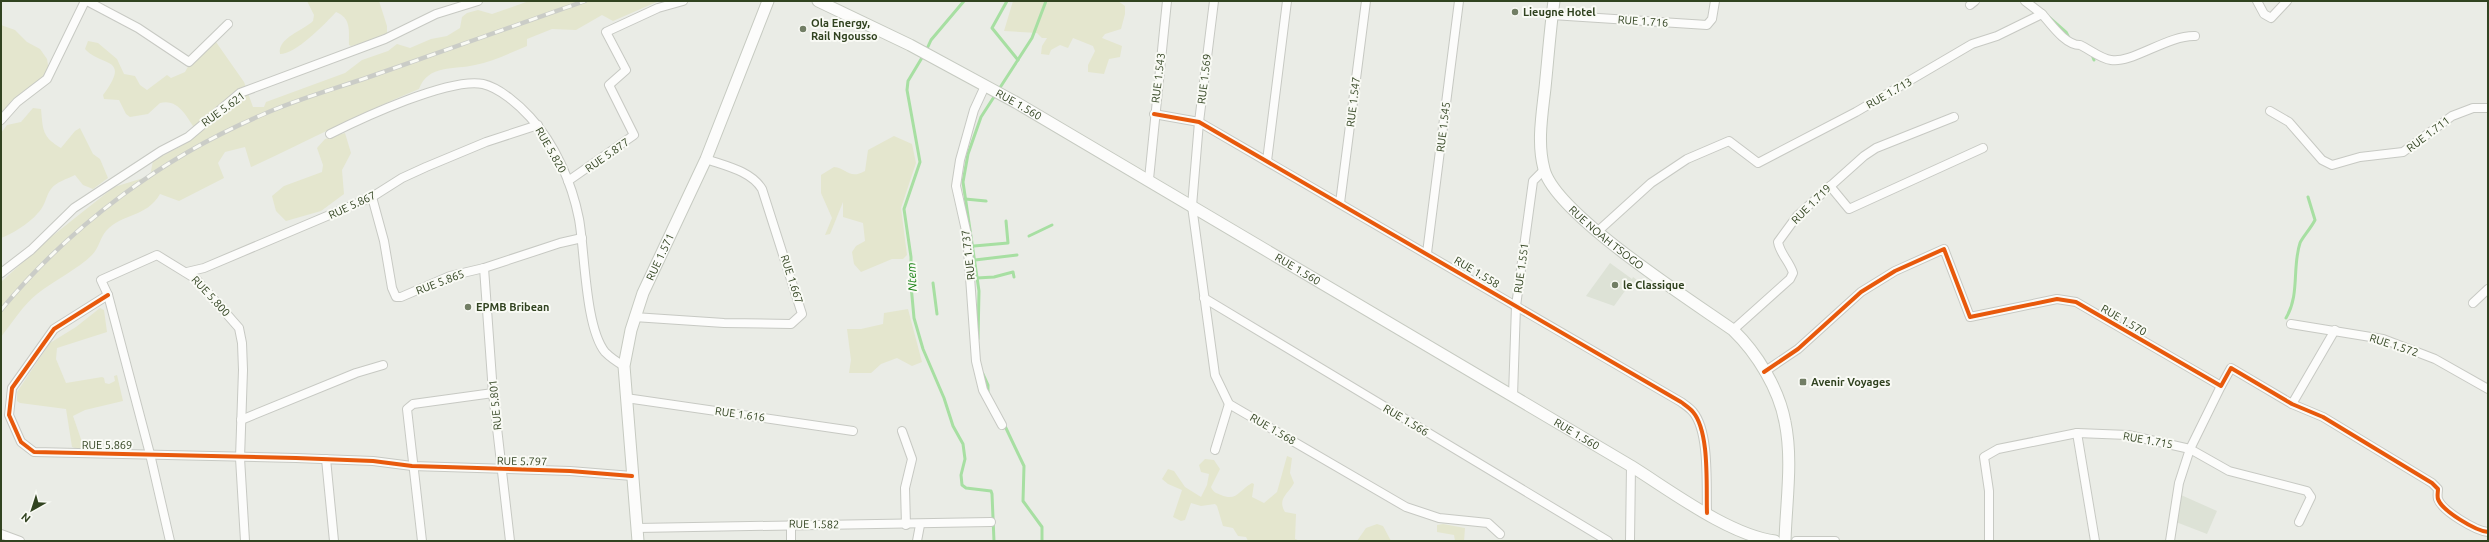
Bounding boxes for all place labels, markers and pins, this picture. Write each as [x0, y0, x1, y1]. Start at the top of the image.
place label: Lieugne Hotel [1523, 6, 1596, 18]
marker: Lieugne Hotel [1510, 7, 1520, 17]
place label: Ola Energy, Rail Ngousso [811, 17, 878, 42]
marker: Ola Energy, Rail Ngousso [798, 24, 808, 34]
place label: le Classique [1623, 279, 1685, 291]
marker: le Classique [1610, 280, 1620, 290]
place label: EPMB Bribean [476, 301, 549, 313]
marker: EPMB Bribean [463, 302, 473, 312]
place label: Avenir Voyages [1811, 376, 1891, 388]
marker: Avenir Voyages [1798, 377, 1808, 387]

